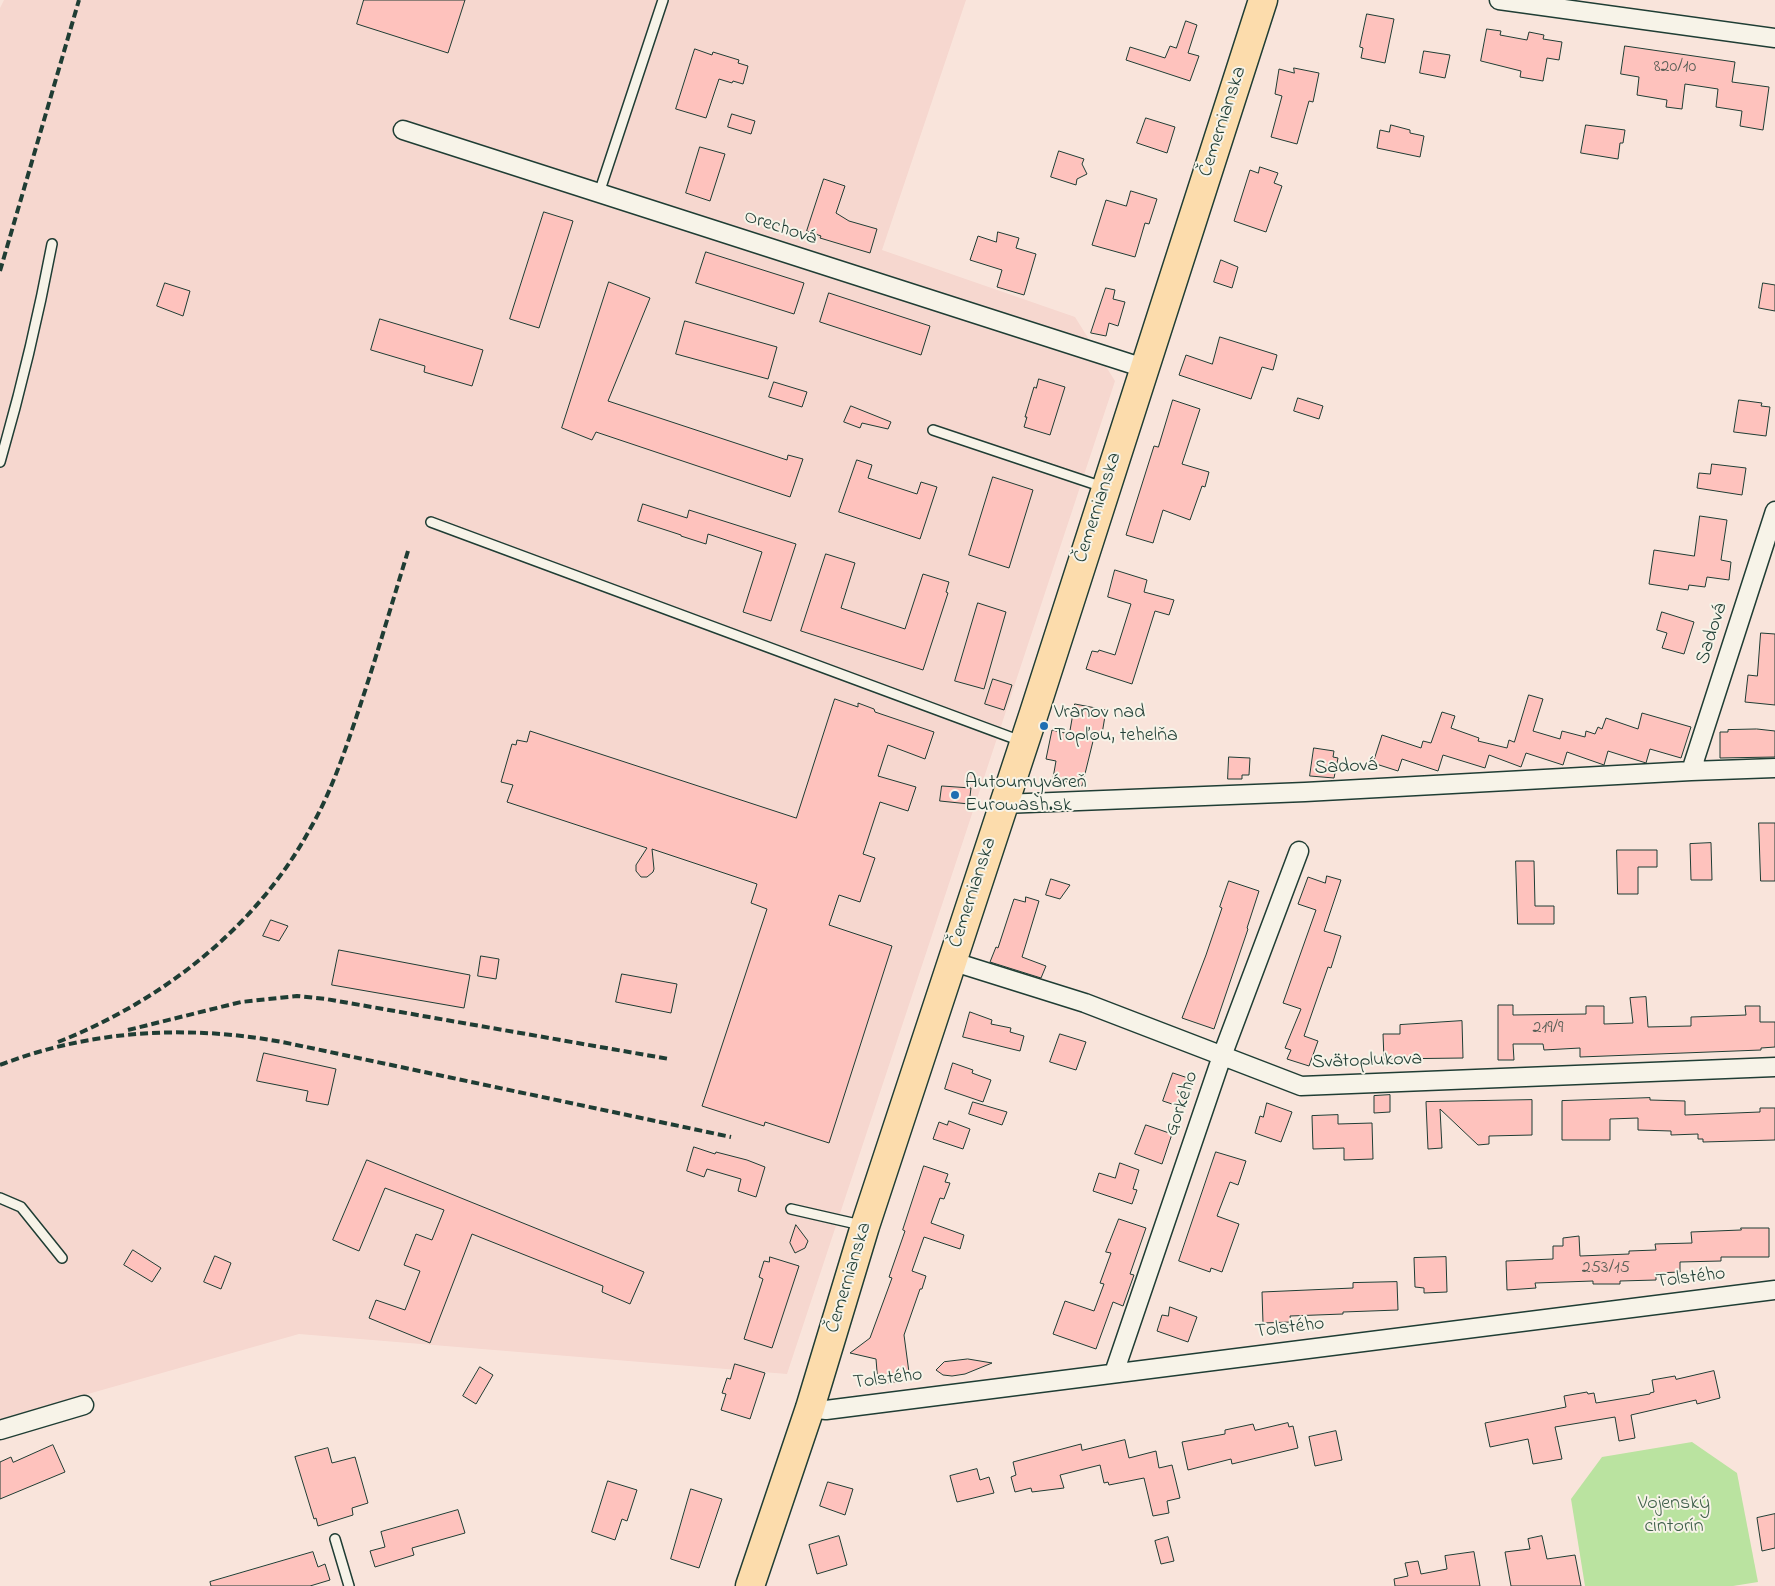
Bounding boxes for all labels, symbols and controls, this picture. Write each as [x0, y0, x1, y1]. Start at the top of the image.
house number: 820/10 [1654, 57, 1696, 79]
street label: Čemernianska [1195, 64, 1253, 180]
street label: Orechová [741, 206, 819, 252]
street label: Čemernianska [1070, 450, 1128, 566]
street label: Sadová [1692, 600, 1734, 668]
place label: Vranov nad Topľou, tehelňa [1054, 702, 1178, 749]
marker: Vranov nad Topľou, tehelňa [1038, 720, 1050, 732]
street label: Sadová [1314, 754, 1378, 782]
place label: Autoumyváreň Eurowash.sk [965, 772, 1087, 819]
marker: Autoumyváreň Eurowash.sk [949, 789, 961, 801]
street label: Čemernianska [945, 835, 1003, 951]
house number: 219/9 [1532, 1018, 1564, 1040]
street label: Svätoplukova [1311, 1048, 1423, 1076]
street label: Gorkého [1161, 1069, 1205, 1139]
street label: Čemernianska [822, 1220, 878, 1336]
house number: 253/15 [1582, 1258, 1630, 1280]
street label: Tolstého [1655, 1263, 1727, 1295]
street label: Tolstého [1254, 1313, 1326, 1345]
street label: Tolstého [852, 1364, 924, 1396]
park label: Vojenský cintorín [1638, 1493, 1710, 1540]

